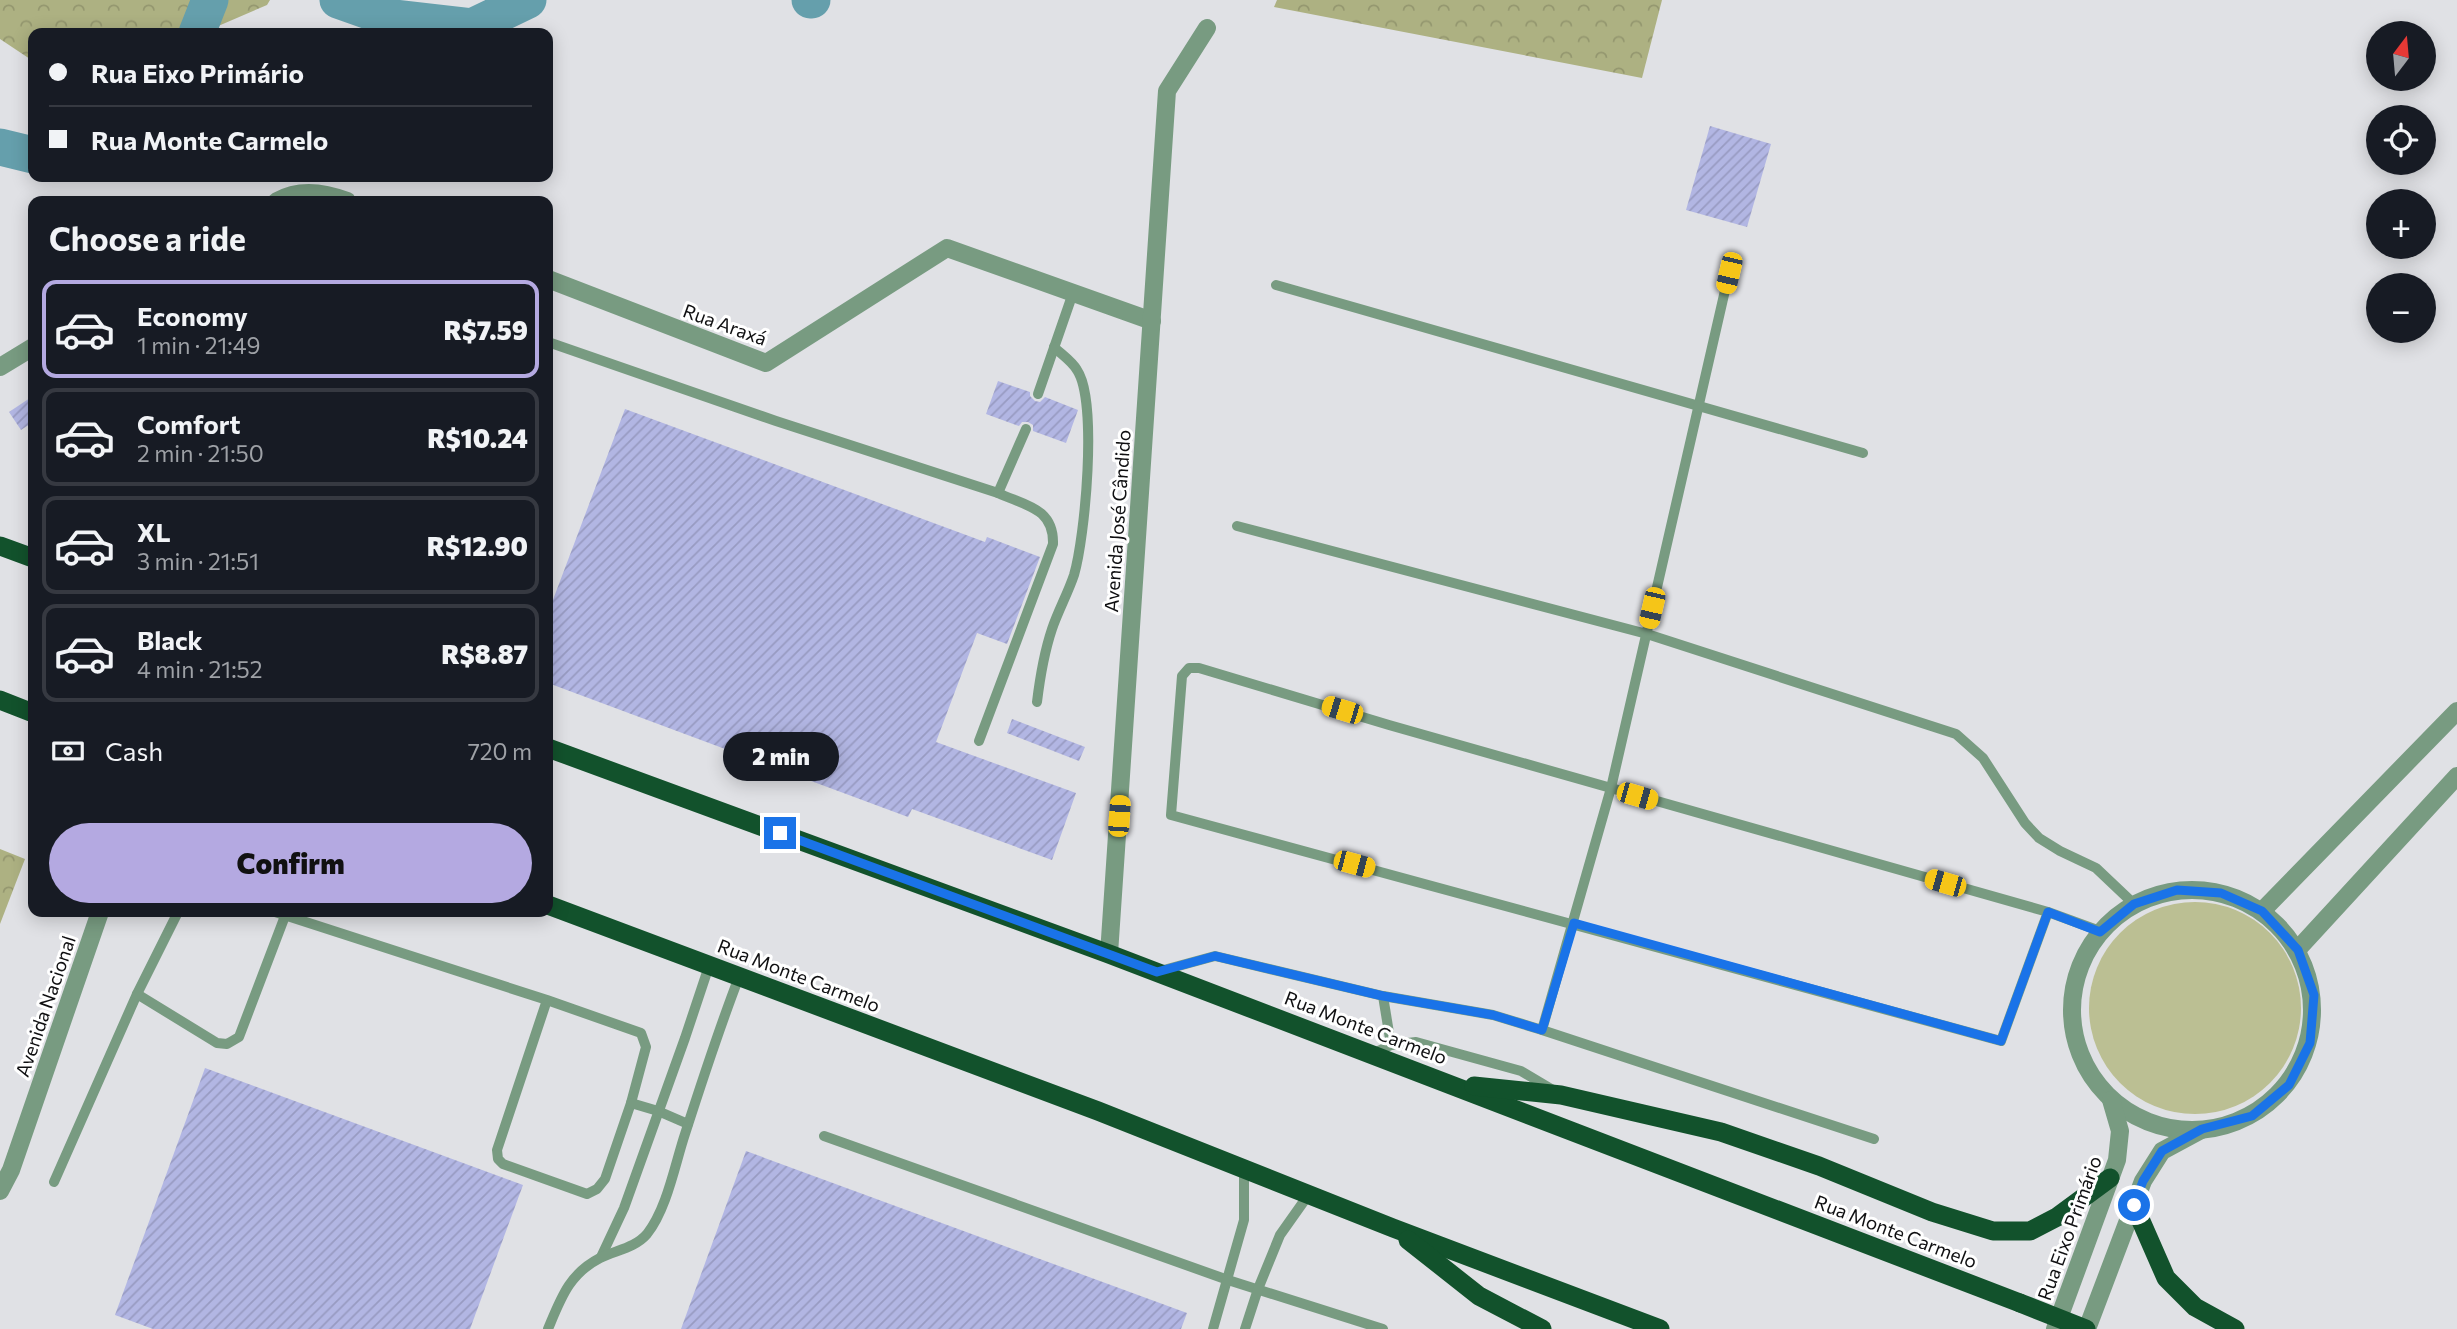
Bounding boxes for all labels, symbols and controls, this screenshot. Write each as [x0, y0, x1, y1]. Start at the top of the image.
north arrow [2366, 21, 2436, 91]
map controls [2366, 21, 2436, 343]
text: Rua Eixo Primário [91, 57, 304, 88]
button: locate [2366, 105, 2436, 175]
text: Rua Monte Carmelo [91, 124, 328, 155]
button: + [2366, 189, 2436, 259]
text: Choose a ride [49, 218, 246, 258]
car [1715, 250, 1744, 296]
button: − [2366, 273, 2436, 343]
icon: car [53, 298, 116, 361]
street label: Rua Araxá [680, 298, 770, 350]
text: Economy [137, 300, 248, 331]
text: R$7.59 [443, 314, 528, 345]
text: 1 min · 21:49 [137, 331, 260, 359]
icon: car [53, 406, 116, 469]
text: Comfort [137, 408, 240, 439]
text: R$10.24 [427, 422, 528, 453]
street label: Avenida José Cândido [1099, 429, 1135, 613]
text: 2 min · 21:50 [137, 439, 264, 467]
icon: car [53, 514, 116, 577]
text: XL [137, 516, 171, 547]
text: R$12.90 [427, 530, 528, 561]
text: 3 min · 21:51 [137, 547, 259, 575]
car [1638, 585, 1667, 631]
icon: car [53, 622, 116, 685]
text: Black [137, 624, 203, 655]
text: R$8.87 [441, 638, 528, 669]
text: 4 min · 21:52 [137, 655, 263, 683]
car [1319, 694, 1366, 726]
icon: cash [49, 732, 87, 770]
callout: 2 min [722, 732, 838, 780]
text: Cash [105, 735, 163, 766]
text: 720 m [468, 737, 532, 765]
text: 2 min [752, 742, 810, 770]
car [1614, 780, 1661, 812]
car [1108, 794, 1131, 838]
route end [764, 817, 796, 849]
button: Confirm [49, 823, 532, 903]
car [1331, 848, 1378, 880]
car [1922, 867, 1969, 899]
street label: Avenida Nacional [10, 932, 80, 1080]
street label: Rua Monte Carmelo [715, 933, 883, 1017]
street label: Rua Monte Carmelo [1282, 985, 1450, 1069]
street label: Rua Eixo Primário [2032, 1153, 2106, 1303]
street label: Rua Monte Carmelo [1812, 1189, 1980, 1273]
route start [2118, 1189, 2150, 1221]

